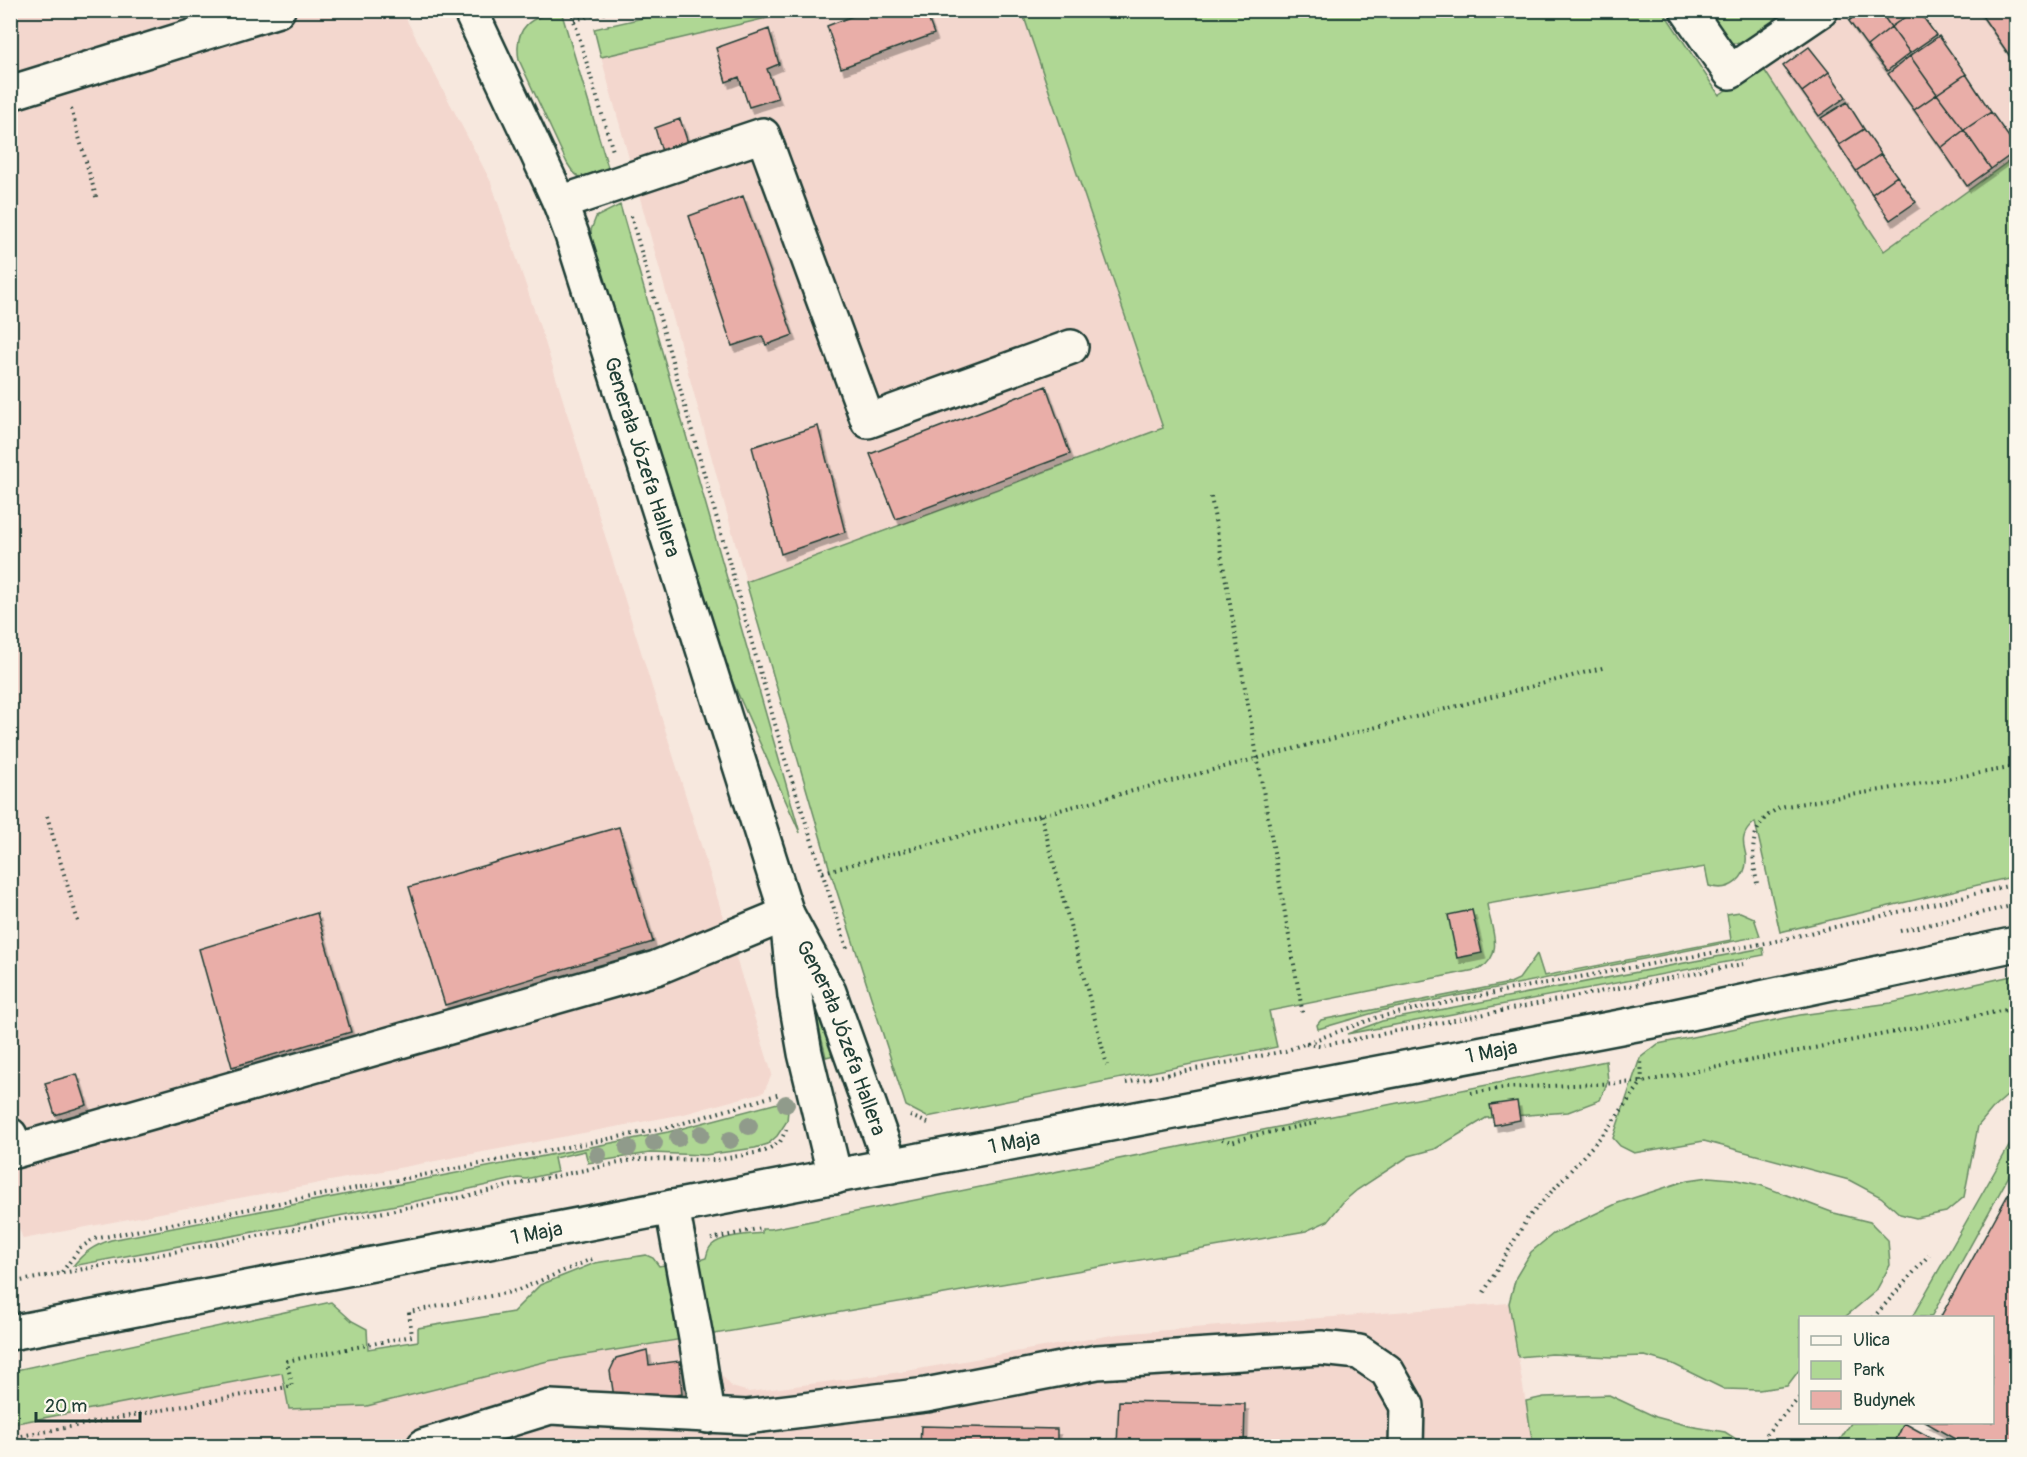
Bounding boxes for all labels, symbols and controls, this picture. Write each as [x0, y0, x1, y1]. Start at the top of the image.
street label: Generała Józefa Hallera [598, 354, 687, 560]
street label: Generała Józefa Hallera [790, 935, 892, 1139]
street label: 1 Maja [1463, 1033, 1520, 1070]
street label: 1 Maja [986, 1124, 1042, 1160]
street label: 1 Maja [508, 1215, 565, 1251]
legend [1799, 1316, 1994, 1424]
text: Ulica [1853, 1329, 1890, 1352]
text: Park [1853, 1359, 1885, 1382]
scale bar [36, 1385, 140, 1423]
text: Budynek [1853, 1389, 1916, 1412]
text: 20 m [45, 1395, 87, 1418]

